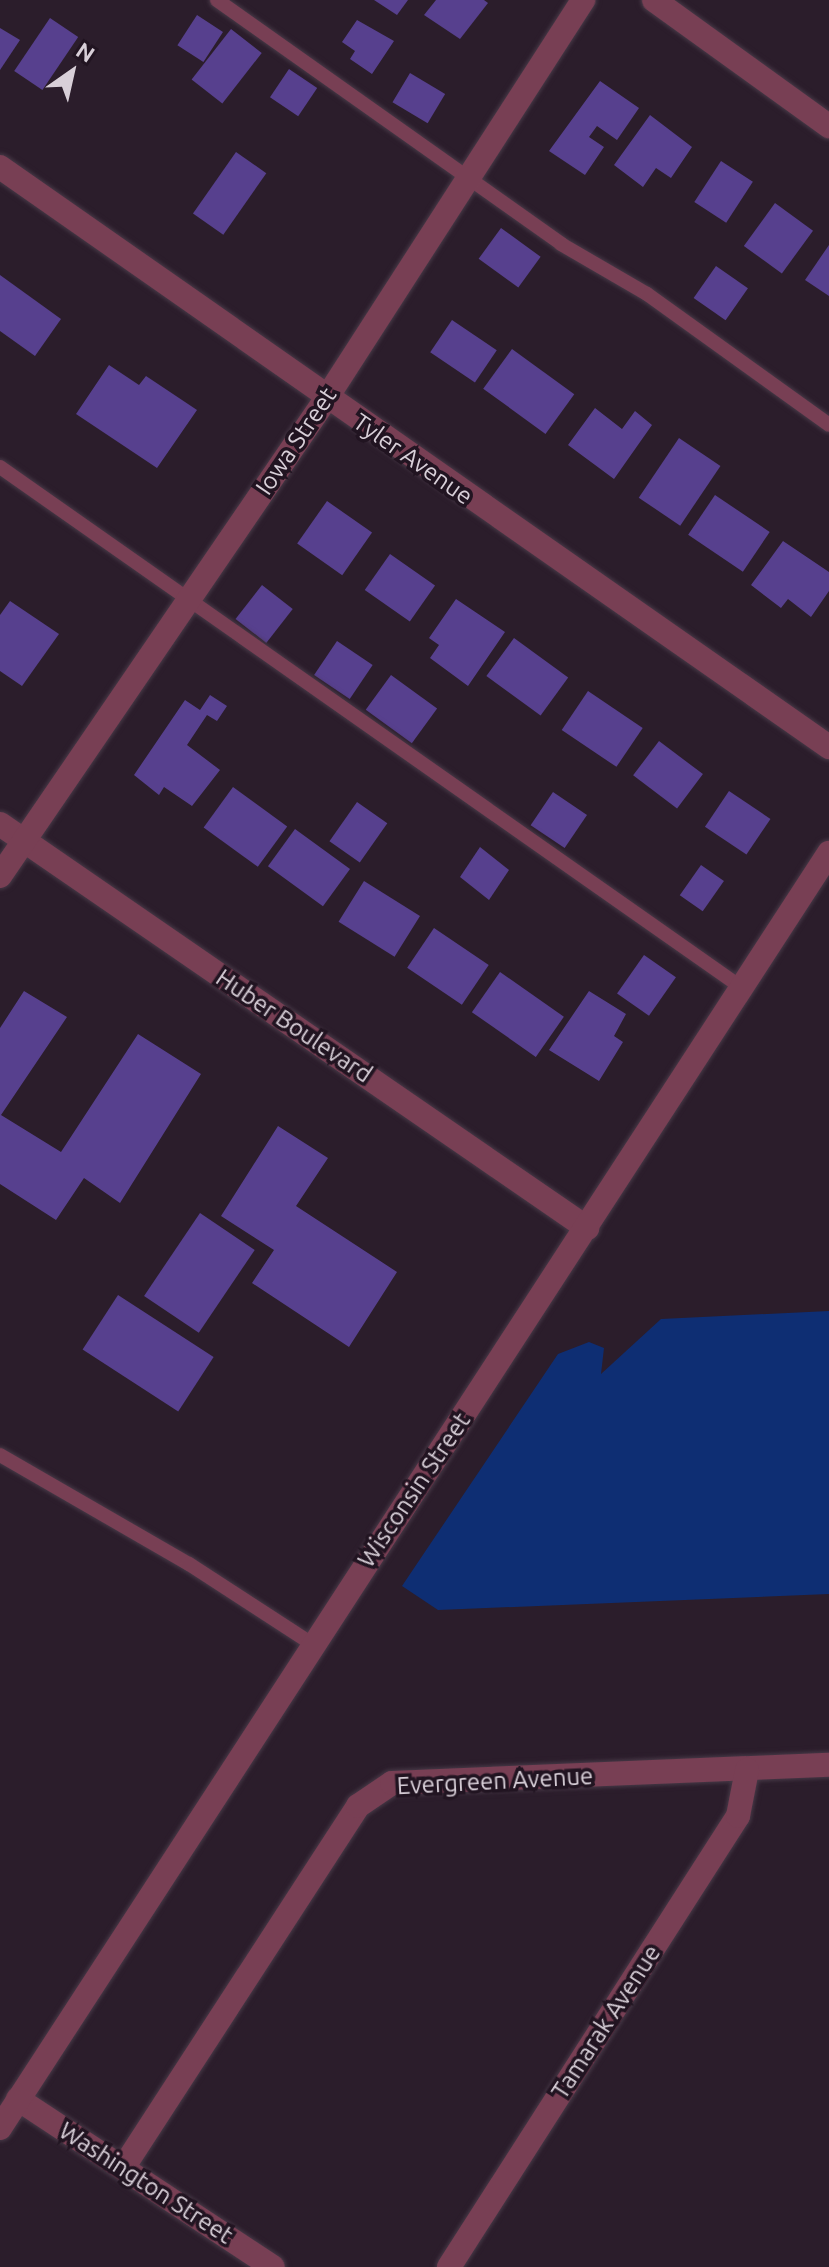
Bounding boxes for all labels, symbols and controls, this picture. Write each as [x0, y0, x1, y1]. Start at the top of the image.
north arrow [32, 32, 112, 112]
text: N [72, 37, 99, 67]
street label: Iowa Street [250, 382, 342, 500]
street label: Tyler Avenue [348, 407, 478, 511]
street label: Huber Boulevard [211, 963, 377, 1089]
street label: Wisconsin Street [352, 1407, 476, 1573]
street label: Evergreen Avenue [396, 1761, 594, 1801]
street label: Tamarak Avenue [546, 1940, 666, 2104]
street label: Washington Street [54, 2116, 238, 2250]

